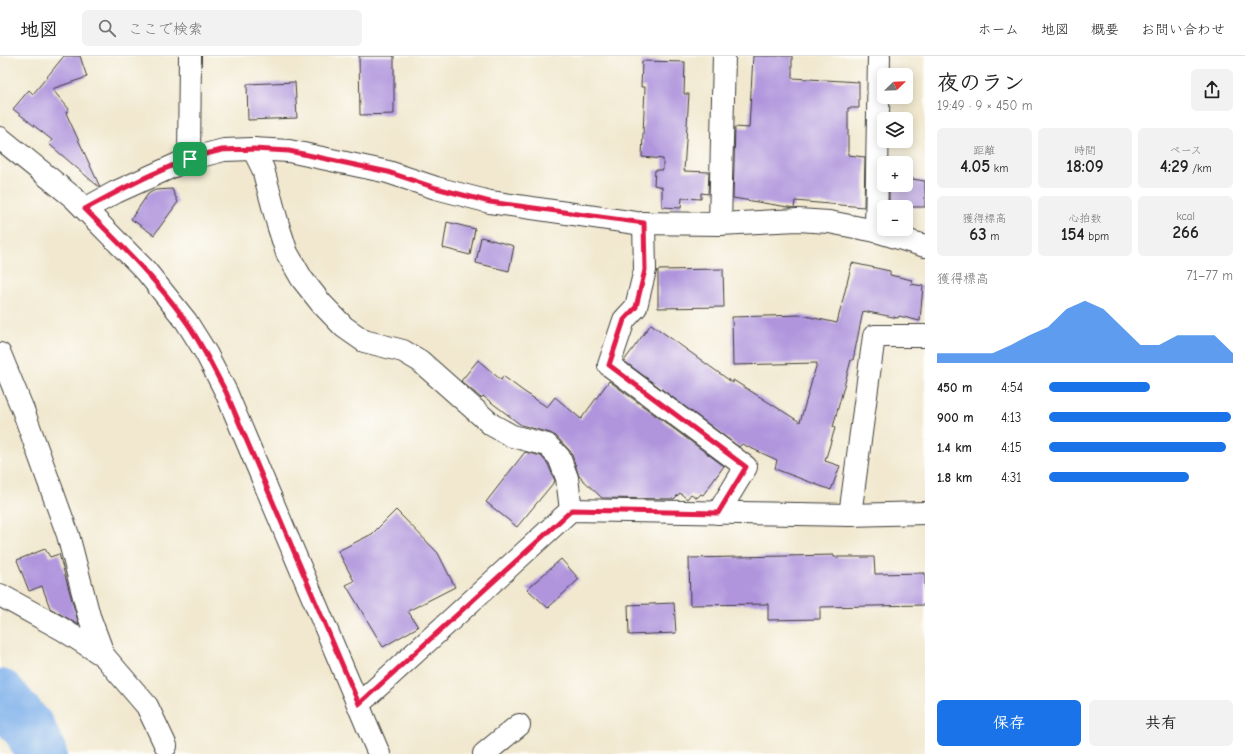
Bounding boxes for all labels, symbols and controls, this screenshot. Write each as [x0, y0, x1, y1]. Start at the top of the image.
search box [82, 10, 362, 46]
icon: search [96, 17, 118, 39]
text: 地図 [20, 19, 58, 41]
text: ここで検索 [128, 20, 203, 38]
text: ホーム [978, 21, 1019, 38]
text: 地図 [1041, 21, 1069, 38]
text: 概要 [1091, 21, 1119, 38]
text: お問い合わせ [1141, 21, 1225, 38]
north arrow [877, 68, 913, 104]
map controls [877, 68, 913, 236]
button: share [1191, 69, 1233, 111]
text: 夜のラン [937, 70, 1025, 96]
text: 19:49 · 9 × 450 m [937, 98, 1032, 113]
button: layers [877, 112, 913, 148]
pin [173, 142, 207, 176]
text: 距離 [973, 144, 995, 157]
text: 時間 [1074, 144, 1096, 157]
text: ペース [1169, 144, 1202, 157]
icon: arrive [179, 148, 201, 170]
button: + [877, 156, 913, 192]
text: 4.05 [960, 157, 990, 176]
text: 18:09 [1066, 157, 1104, 176]
text: 4:29 [1160, 157, 1189, 176]
text: km [990, 162, 1008, 175]
text: /km [1189, 162, 1212, 175]
button: − [877, 200, 913, 236]
text: kcal [1176, 210, 1195, 223]
text: 獲得標高 [962, 212, 1006, 225]
text: 心拍数 [1068, 212, 1101, 225]
text: 266 [1173, 223, 1199, 242]
text: 63 [969, 225, 987, 244]
text: 154 [1061, 225, 1085, 244]
text: m [987, 230, 999, 243]
text: bpm [1085, 230, 1109, 243]
text: 71–77 m [1187, 268, 1233, 283]
text: 獲得標高 [937, 271, 989, 286]
text: 450 m [937, 380, 972, 395]
text: 4:54 [1001, 380, 1023, 395]
text: 900 m [937, 410, 974, 425]
text: 4:13 [1001, 410, 1021, 425]
text: 1.4 km [937, 440, 972, 455]
text: 4:15 [1001, 440, 1022, 455]
text: 1.8 km [937, 470, 972, 485]
text: 4:31 [1001, 470, 1021, 485]
button: 保存 [937, 700, 1081, 746]
button: 共有 [1089, 700, 1233, 746]

